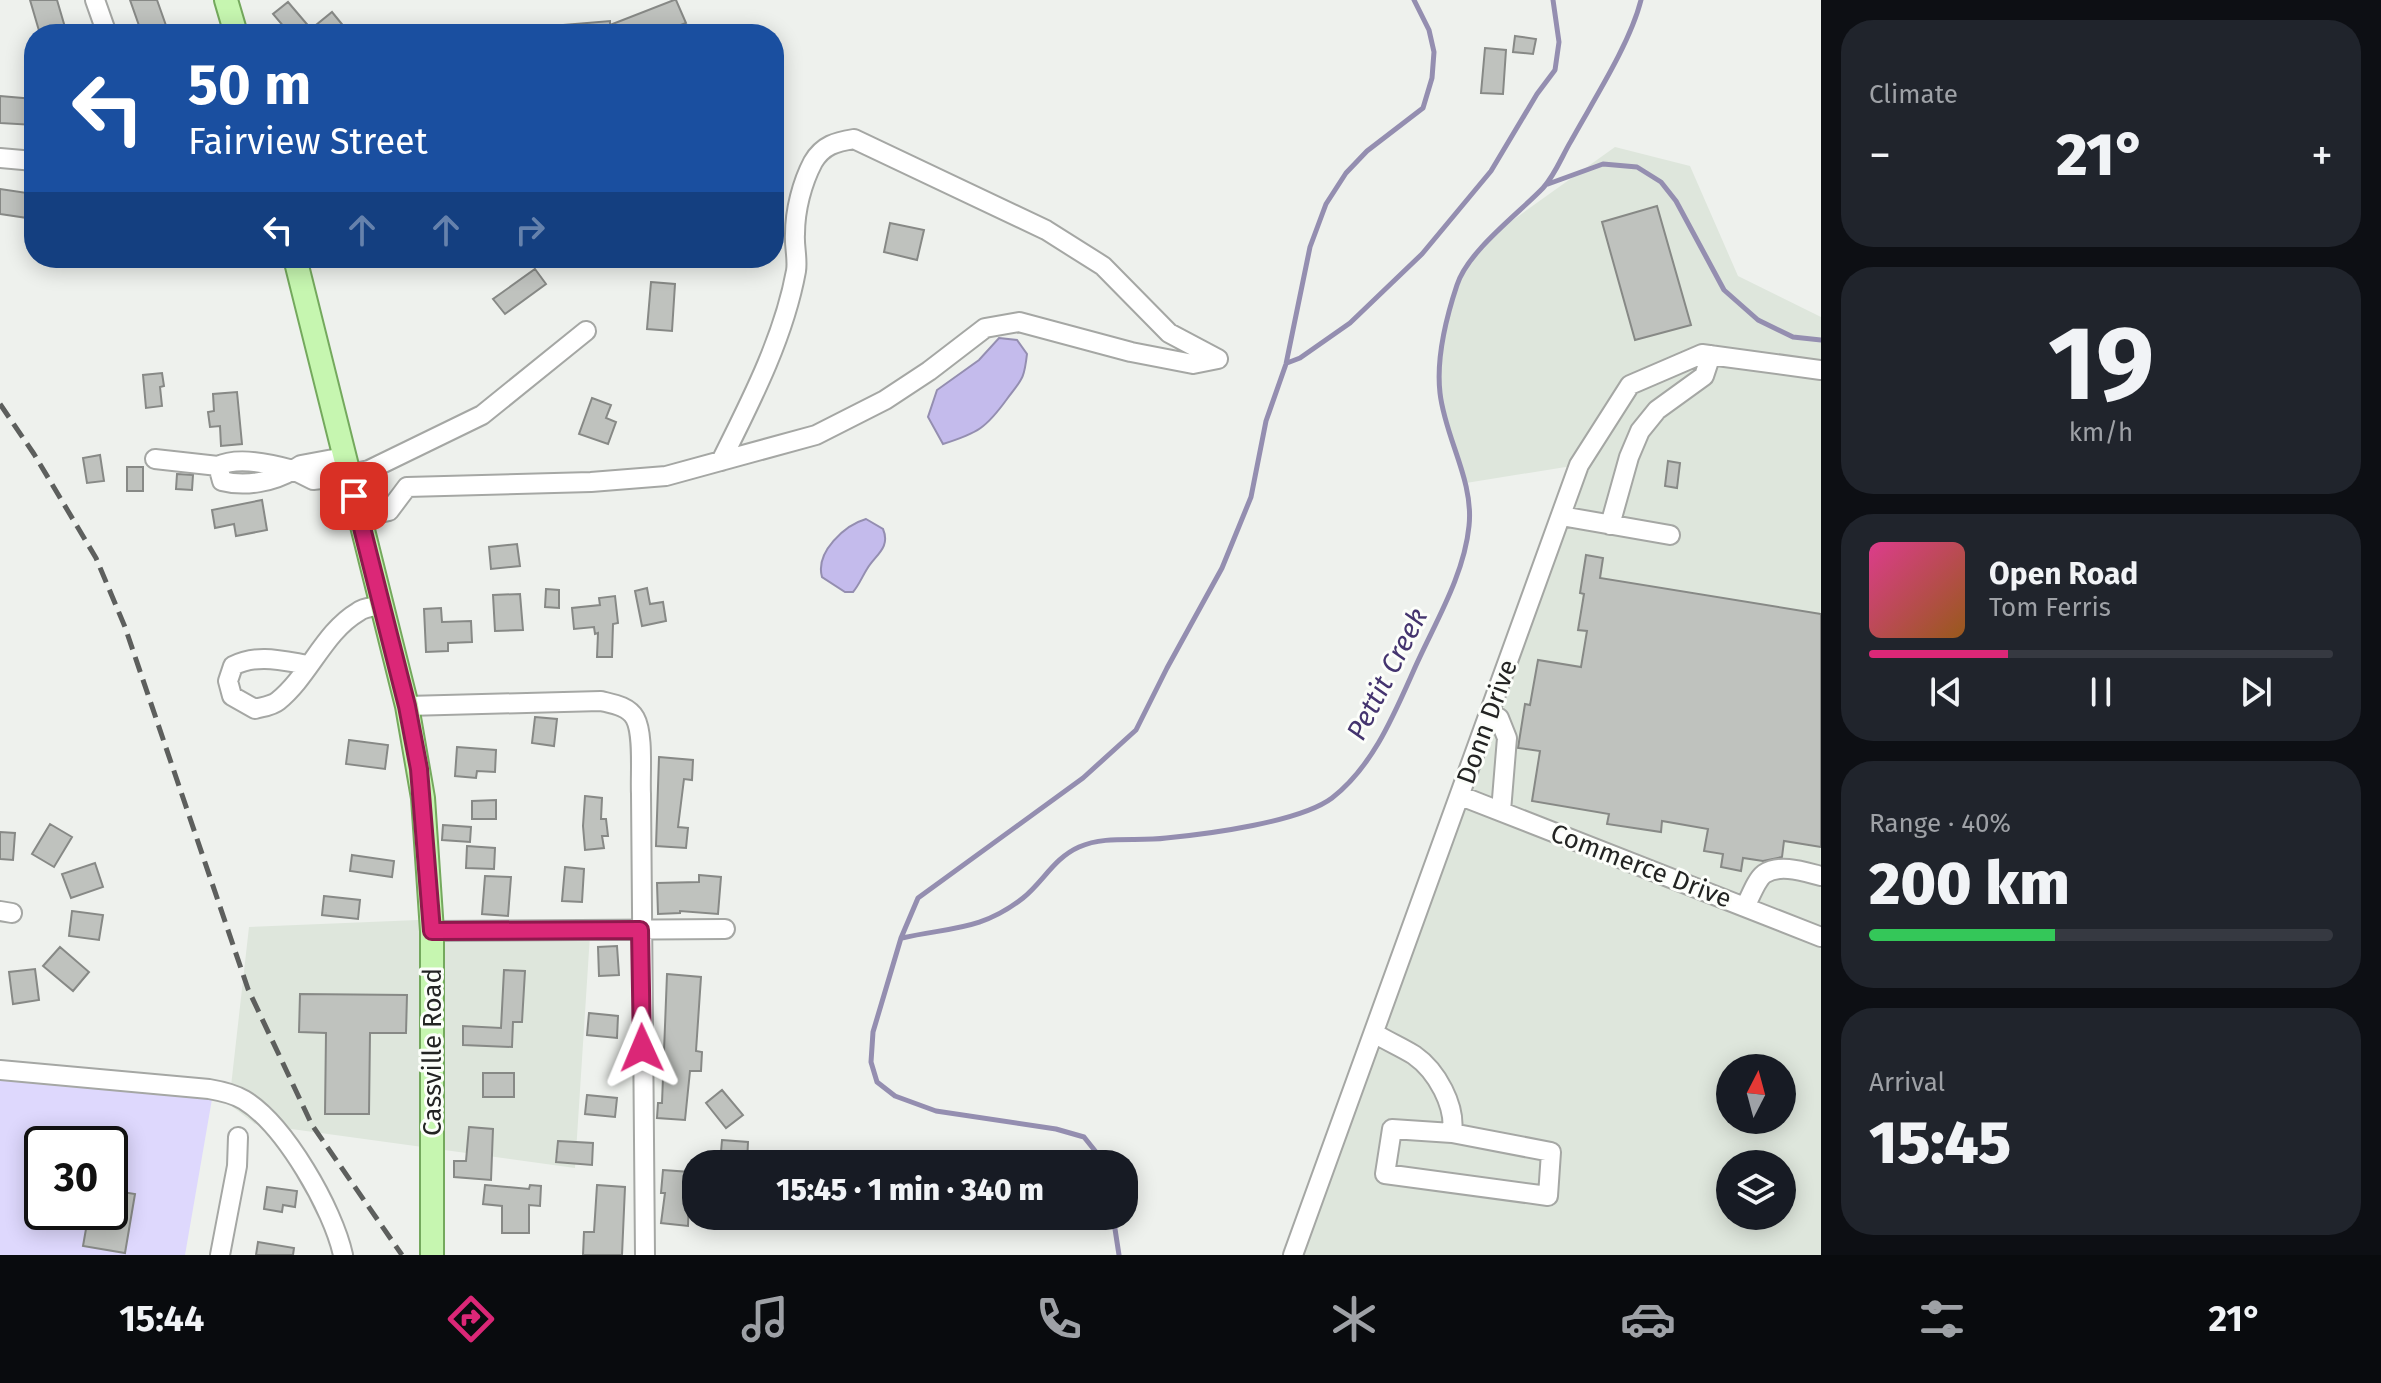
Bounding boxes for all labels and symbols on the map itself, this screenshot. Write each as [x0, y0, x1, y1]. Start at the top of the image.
pin [320, 462, 388, 530]
water label: Pettit Creek [1340, 603, 1434, 745]
street label: Donn Drive [1450, 655, 1524, 789]
street label: Commerce Drive [1546, 817, 1736, 915]
street label: Cassville Road [417, 968, 448, 1136]
position arrow [600, 1006, 684, 1090]
north arrow [1716, 1054, 1796, 1134]
speed limit sign: 30 [24, 1126, 128, 1230]

